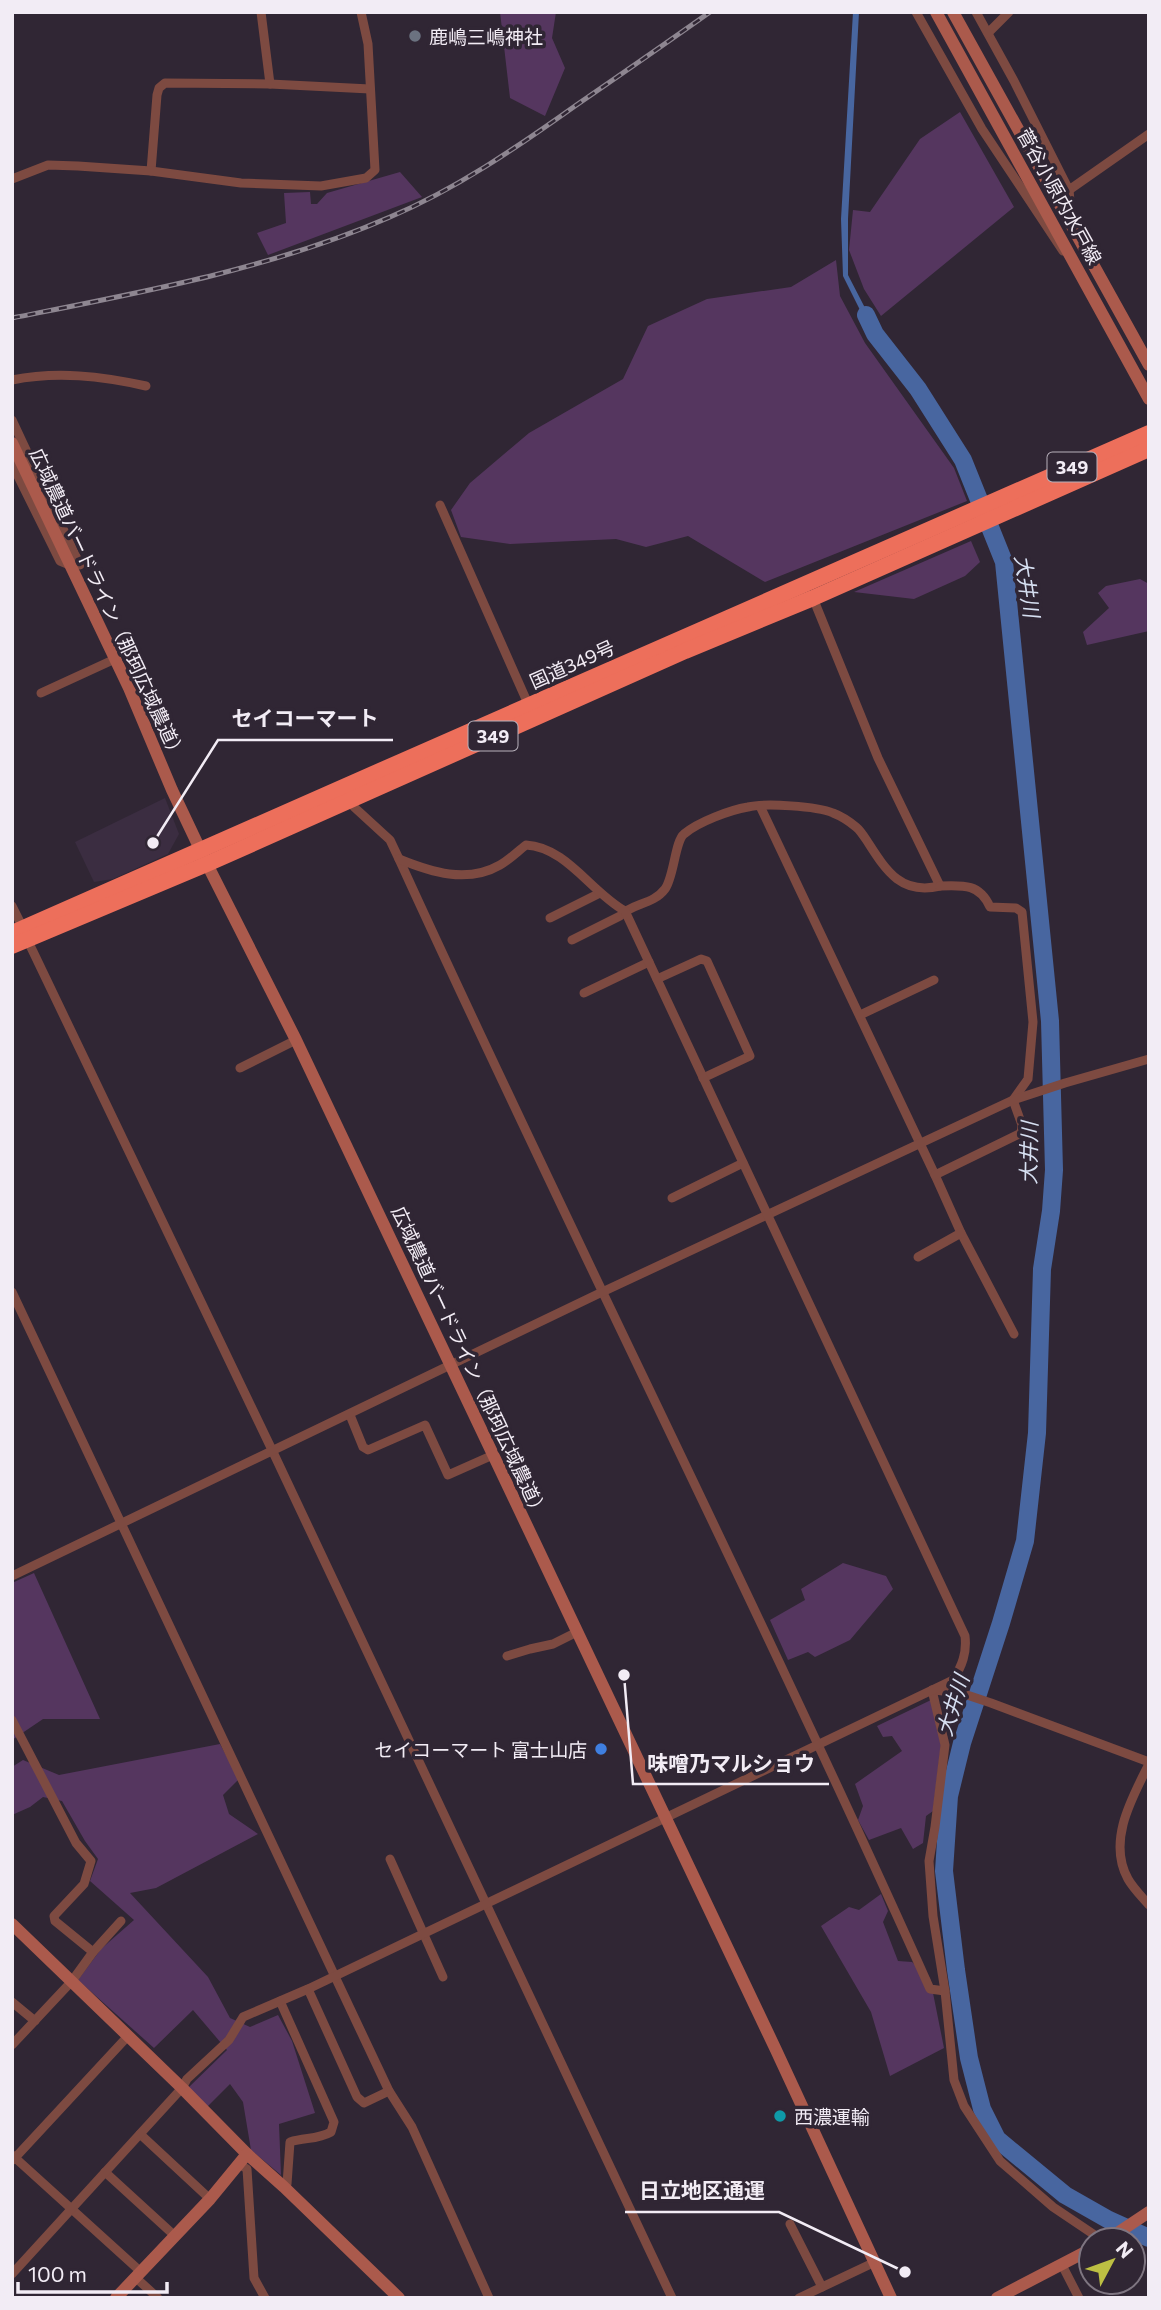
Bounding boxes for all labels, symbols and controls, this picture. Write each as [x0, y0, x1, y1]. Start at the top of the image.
place label: 鹿嶋三嶋神社 [429, 25, 543, 48]
marker: 鹿嶋三嶋神社 [407, 28, 423, 44]
street label: 菅谷小原内水戸線 [1013, 124, 1107, 268]
street label: 広域農道バードライン（那珂広域農道） [25, 444, 191, 764]
road number: 349 [1048, 452, 1096, 481]
water label: 大井川 [1011, 553, 1046, 621]
street label: 国道349号 [526, 635, 618, 693]
callout: セイコーマート [218, 698, 393, 740]
text: セイコーマート [232, 705, 379, 730]
road number: 349 [468, 722, 518, 750]
water label: 大井川 [1015, 1119, 1041, 1185]
street label: 広域農道バードライン（那珂広域農道） [387, 1202, 553, 1522]
water label: 大井川 [931, 1669, 974, 1739]
place label: セイコーマート 富士山店 [374, 1738, 587, 1761]
marker: セイコーマート 富士山店 [593, 1741, 609, 1757]
callout: 味噌乃マルショウ [633, 1742, 829, 1784]
text: 味噌乃マルショウ [647, 1750, 815, 1775]
place label: 西濃運輸 [794, 2105, 870, 2128]
marker: 西濃運輸 [772, 2108, 788, 2124]
callout: 日立地区通運 [625, 2170, 779, 2212]
text: 日立地区通運 [639, 2177, 765, 2202]
north arrow [1077, 2226, 1147, 2296]
text: N [1112, 2237, 1139, 2262]
scale bar [18, 2250, 166, 2294]
text: 100 m [28, 2261, 87, 2286]

